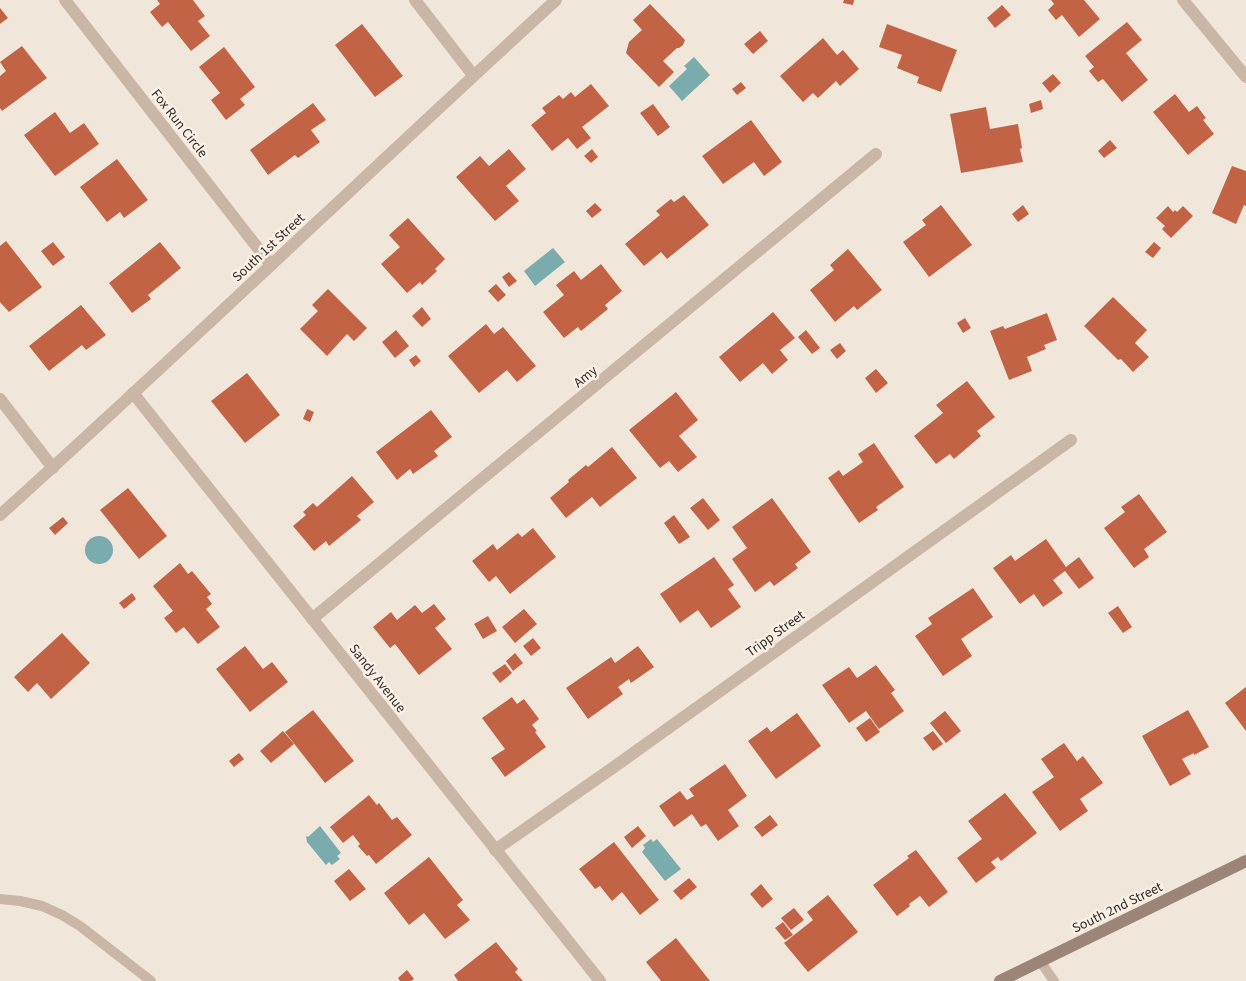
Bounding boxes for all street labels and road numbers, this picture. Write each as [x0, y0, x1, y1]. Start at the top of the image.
street label: Fox Run Circle [146, 85, 212, 162]
street label: South 1st Street [228, 209, 310, 287]
street label: Amy [569, 361, 602, 393]
street label: Tripp Street [742, 605, 809, 662]
street label: Sandy Avenue [344, 640, 411, 717]
street label: South 2nd Street [1069, 877, 1166, 938]

